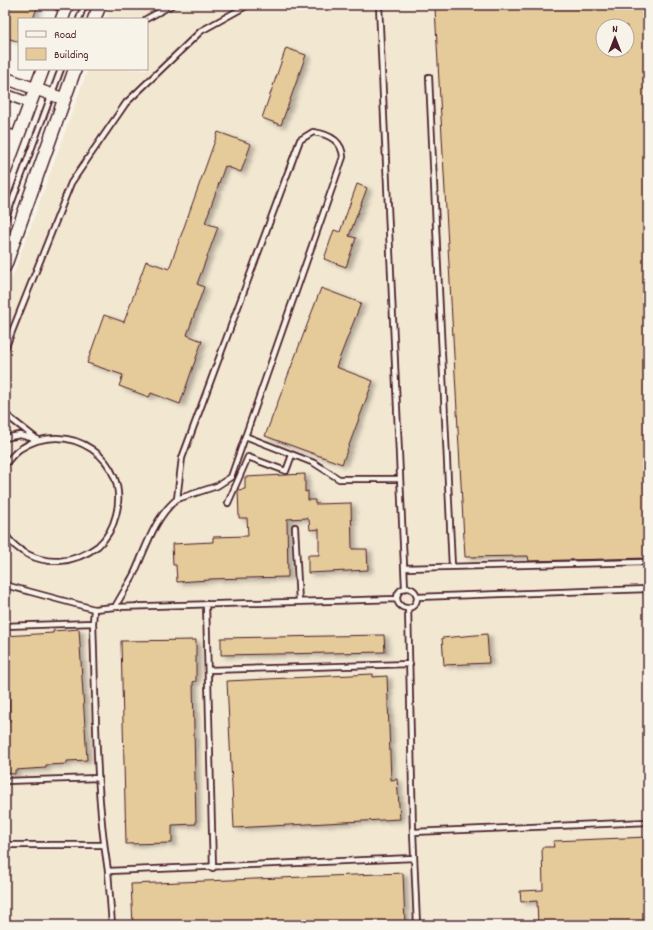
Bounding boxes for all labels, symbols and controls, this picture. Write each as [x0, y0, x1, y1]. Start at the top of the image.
legend [18, 18, 148, 70]
north arrow [595, 18, 635, 58]
text: N [612, 22, 618, 38]
text: Road [54, 27, 76, 44]
text: Building [54, 47, 89, 64]

